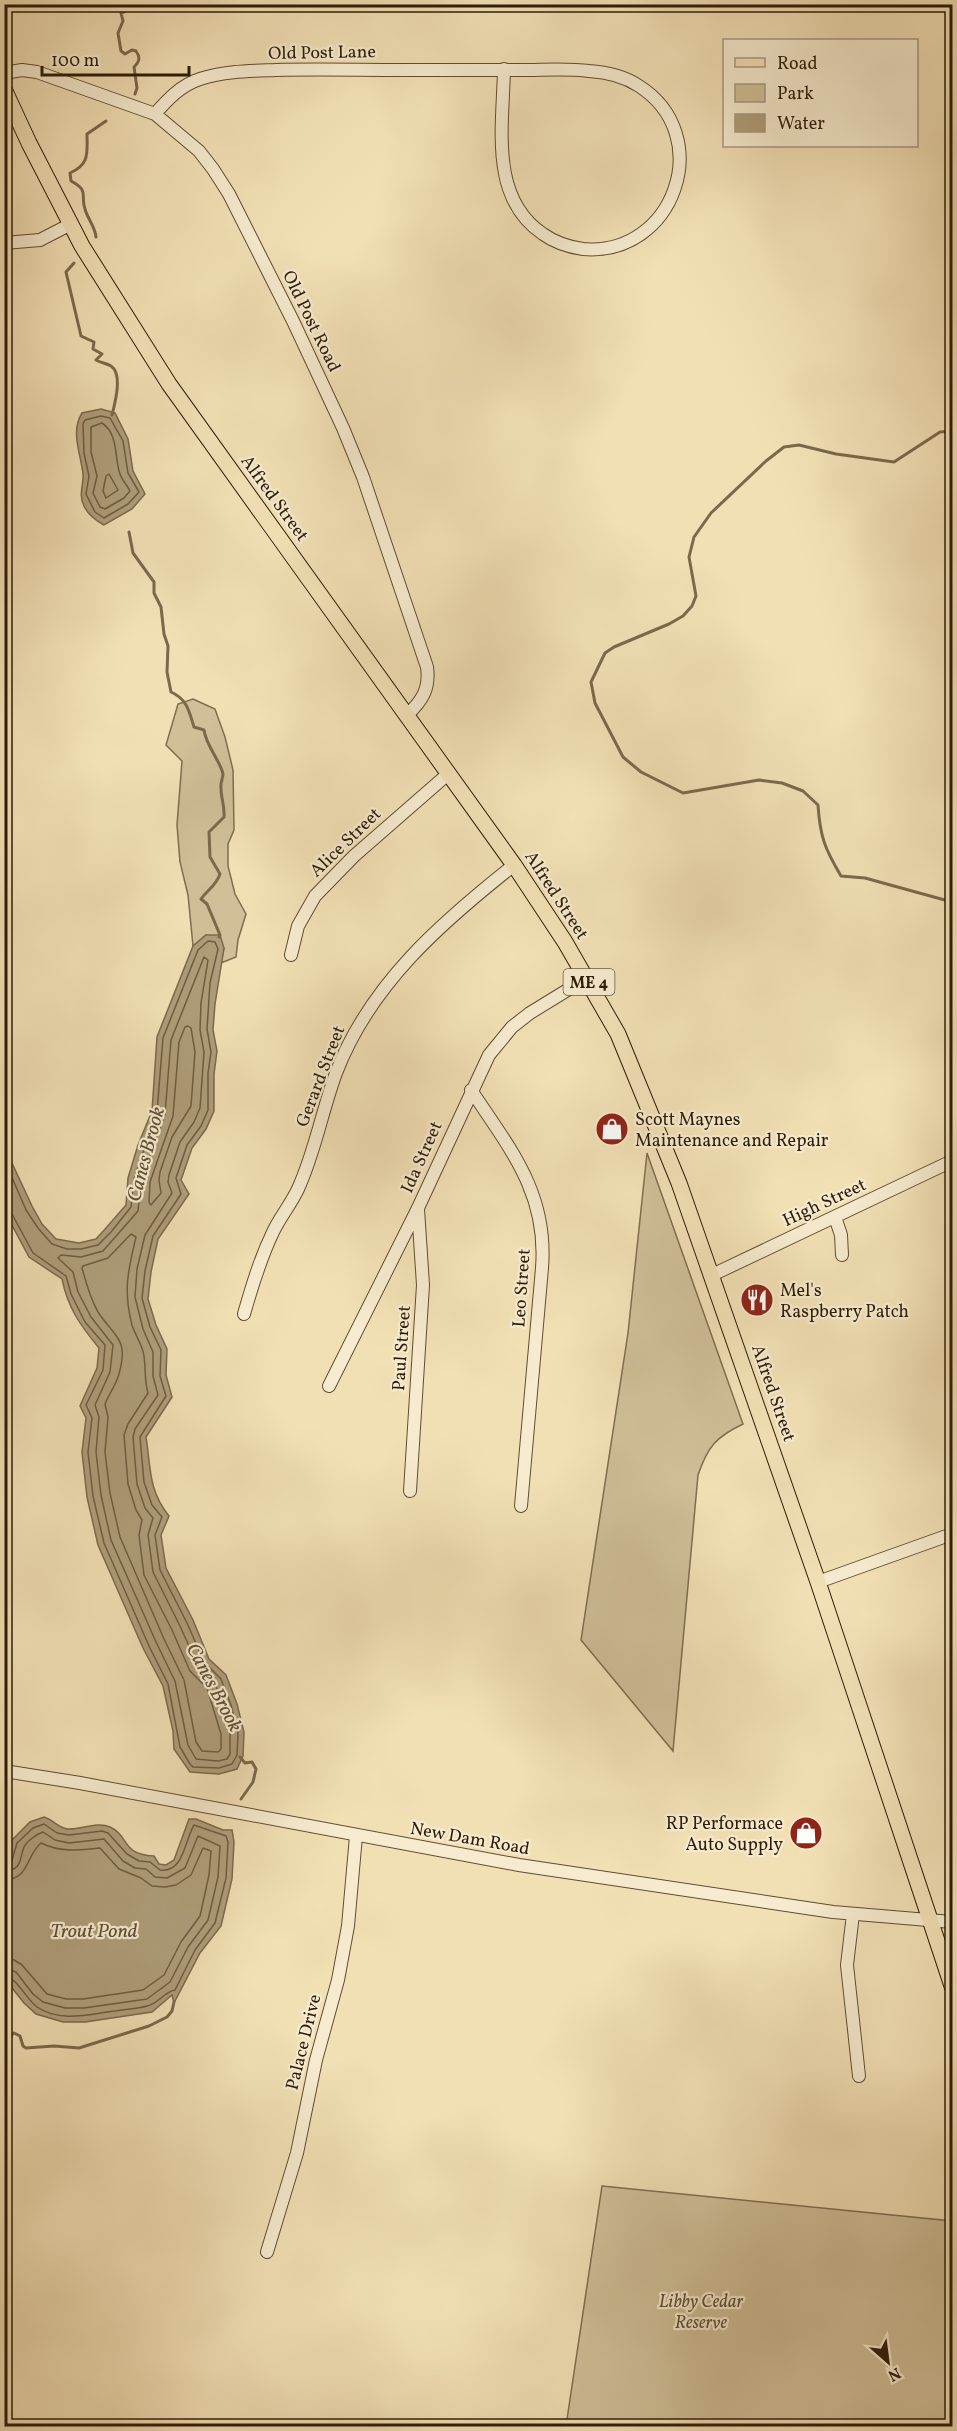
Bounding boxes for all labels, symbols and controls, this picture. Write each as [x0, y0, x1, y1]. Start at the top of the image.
scale bar [42, 39, 189, 77]
legend [723, 39, 918, 147]
street label: Old Post Lane [268, 40, 376, 67]
text: 100 m [51, 49, 100, 74]
text: Road [777, 52, 818, 77]
text: Park [777, 82, 814, 107]
text: Water [777, 112, 825, 137]
street label: Old Post Road [275, 267, 346, 377]
street label: Alfred Street [234, 451, 314, 547]
street label: Alice Street [305, 803, 387, 884]
street label: Alfred Street [518, 847, 594, 945]
road number: ME 4 [564, 969, 614, 995]
street label: Gerard Street [291, 1022, 352, 1131]
water label: Canes Brook [121, 1104, 173, 1205]
place label: Scott Maynes Maintenance and Repair [635, 1108, 829, 1154]
shop icon: Scott Maynes Maintenance and Repair [594, 1111, 630, 1147]
street label: Ida Street [395, 1118, 449, 1198]
street label: High Street [779, 1173, 871, 1234]
street label: Leo Street [507, 1248, 538, 1328]
place label: Mel's Raspberry Patch [780, 1279, 909, 1325]
restaurant icon: Mel's Raspberry Patch [739, 1282, 775, 1318]
street label: Paul Street [387, 1304, 418, 1392]
street label: Alfred Street [744, 1342, 801, 1445]
water label: Canes Brook [178, 1638, 248, 1737]
place label: RP Performace Auto Supply [666, 1812, 783, 1858]
shop icon: RP Performace Auto Supply [788, 1815, 824, 1851]
street label: New Dam Road [408, 1817, 531, 1862]
water label: Trout Pond [51, 1918, 138, 1946]
street label: Palace Drive [280, 1992, 328, 2093]
park label: Libby Cedar Reserve [659, 2290, 743, 2336]
north arrow [858, 2332, 918, 2392]
text: N [883, 2361, 904, 2386]

